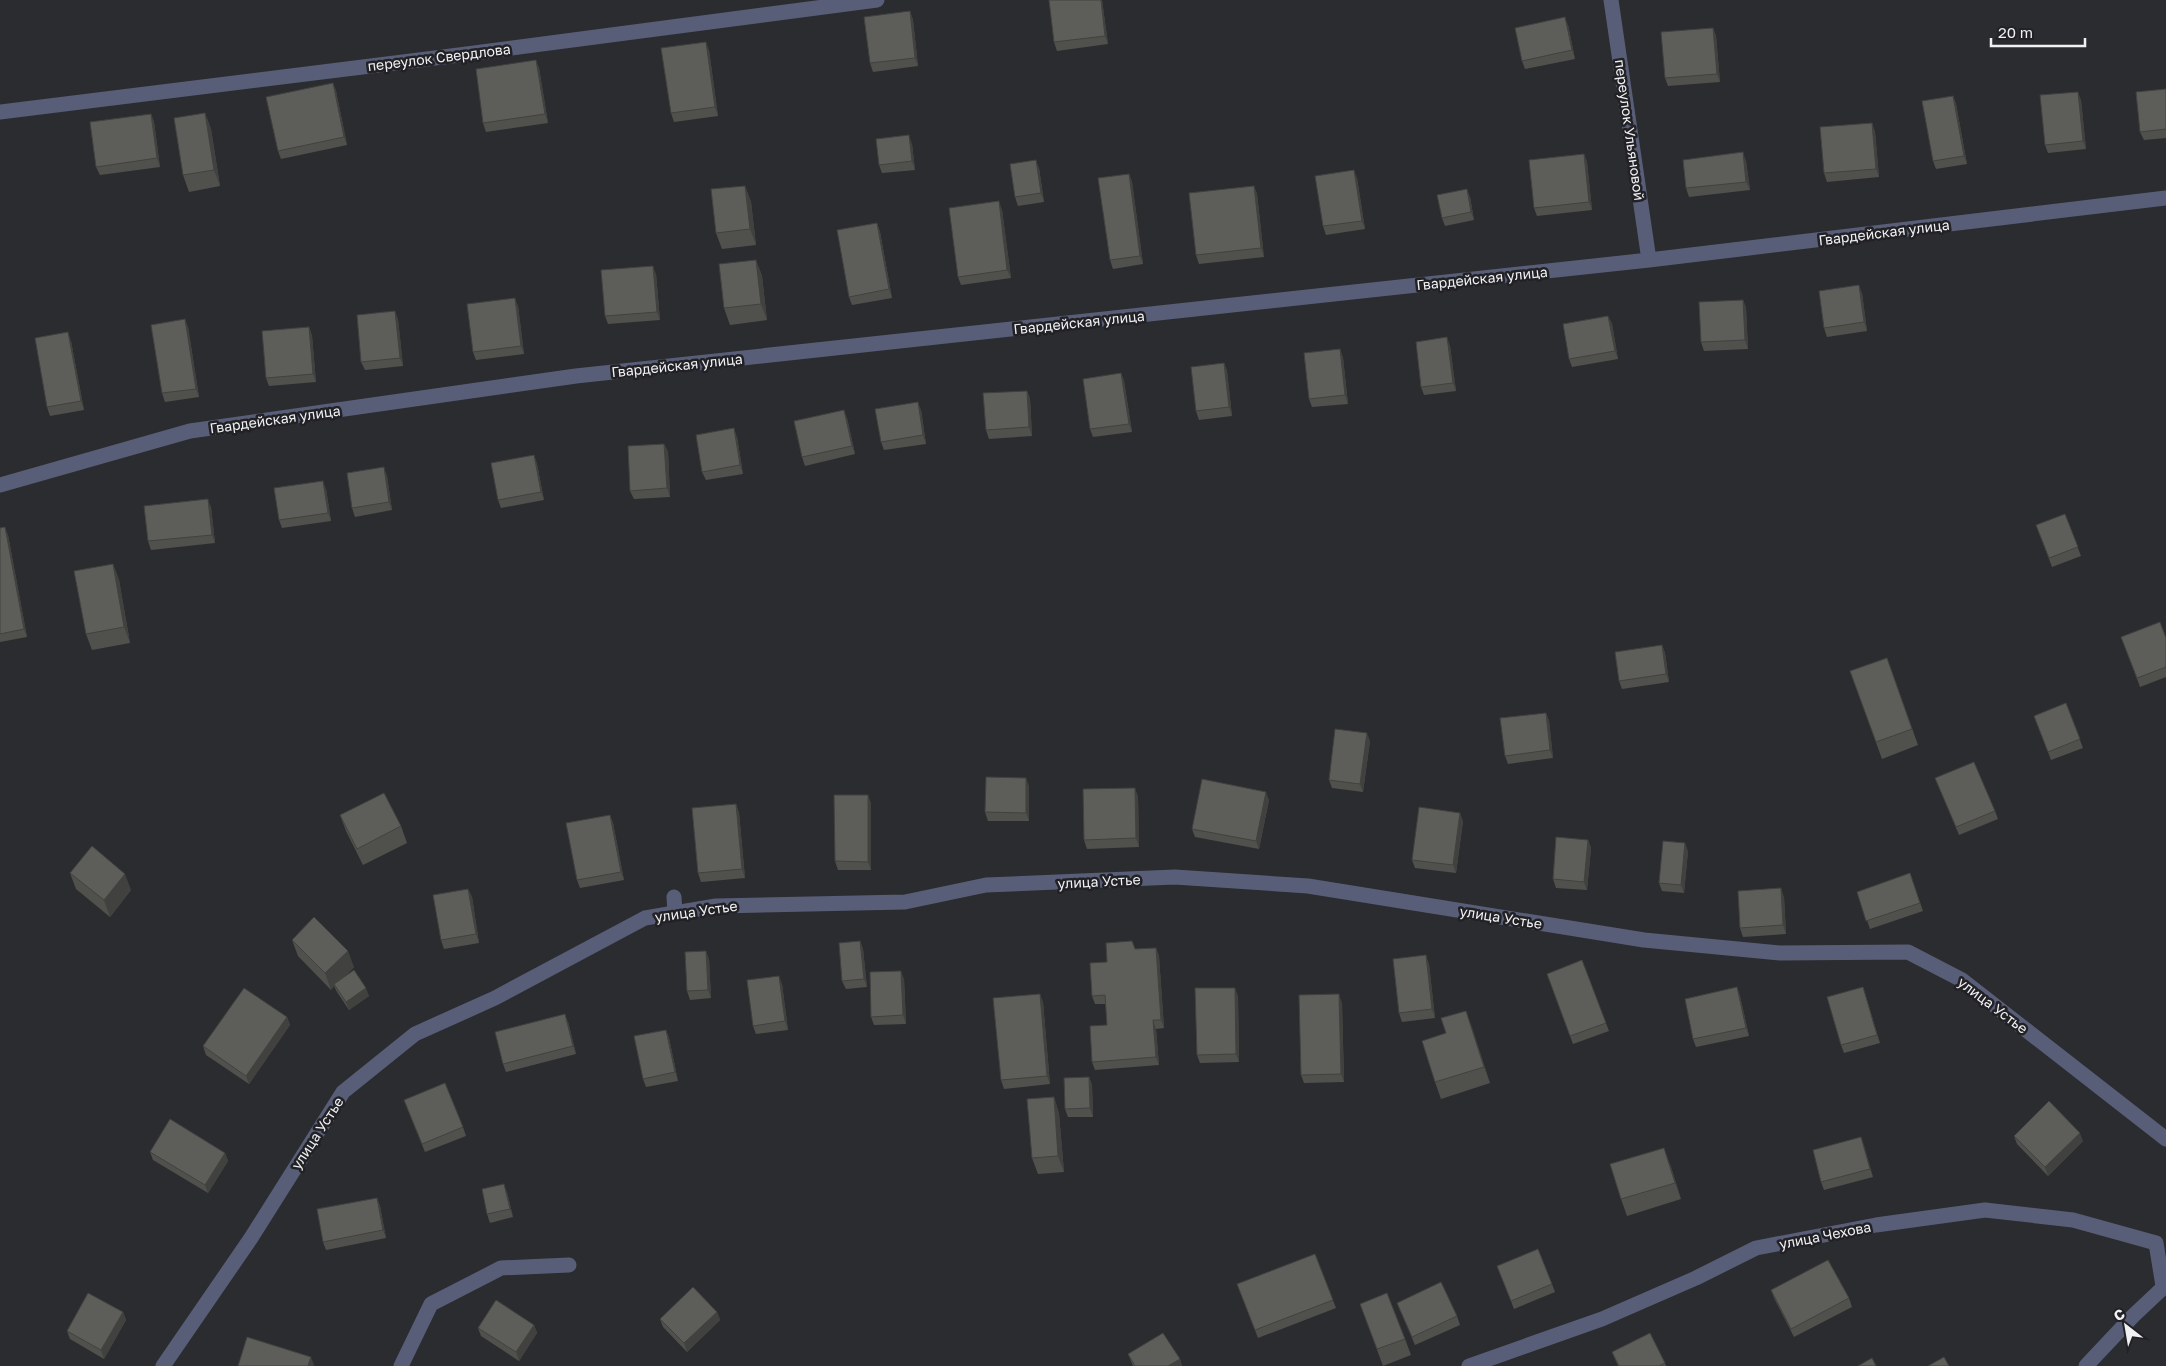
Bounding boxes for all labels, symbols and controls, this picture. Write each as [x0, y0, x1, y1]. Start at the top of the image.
scale bar [1991, 15, 2085, 47]
text: 20 m [1998, 23, 2033, 41]
street label: переулок Свердлова [367, 40, 511, 74]
street label: переулок Ульяновой [1612, 58, 1648, 202]
street label: Гвардейская улица [1818, 216, 1950, 248]
street label: Гвардейская улица [1416, 263, 1548, 293]
street label: Гвардейская улица [1013, 307, 1145, 337]
street label: Гвардейская улица [611, 350, 743, 380]
street label: Гвардейская улица [209, 401, 341, 437]
street label: улица Устье [1057, 870, 1141, 892]
street label: улица Устье [654, 897, 738, 925]
street label: улица Устье [1459, 902, 1543, 932]
street label: улица Устье [1955, 973, 2031, 1037]
street label: улица Устье [287, 1093, 347, 1173]
street label: улица Чехова [1778, 1218, 1872, 1252]
north arrow [2101, 1301, 2151, 1351]
text: С [2110, 1305, 2128, 1324]

